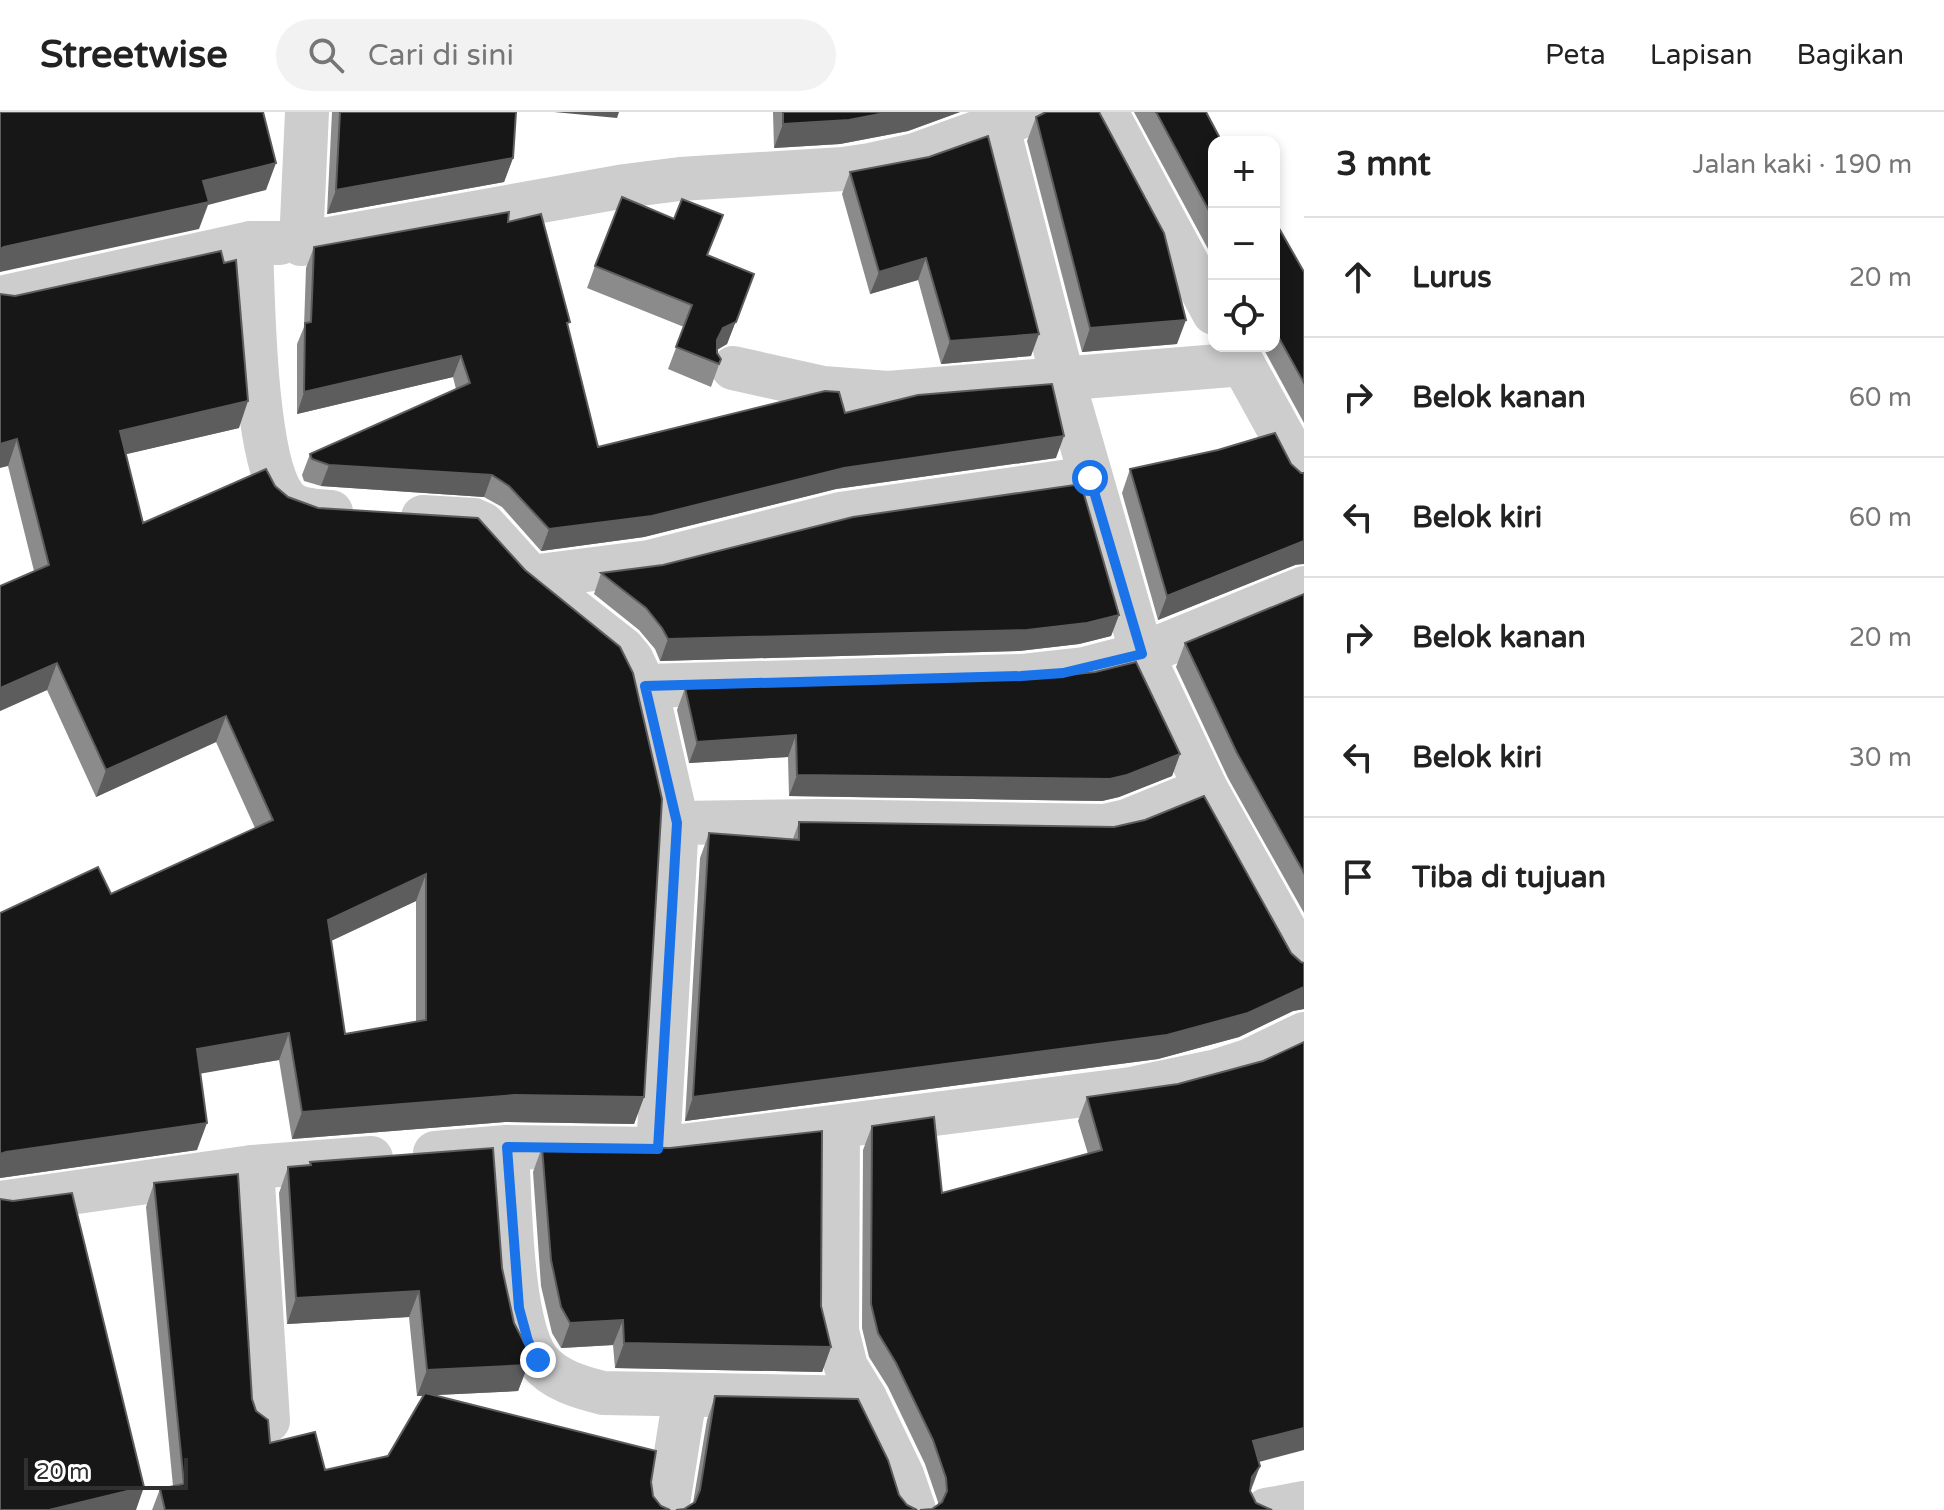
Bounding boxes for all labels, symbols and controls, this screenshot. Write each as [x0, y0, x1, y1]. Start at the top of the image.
search box [276, 19, 836, 91]
text: Streetwise [40, 32, 228, 78]
icon: search [304, 33, 348, 77]
text: Cari di sini [368, 37, 514, 74]
text: Peta [1545, 38, 1606, 72]
text: Lapisan [1650, 38, 1752, 72]
text: Bagikan [1796, 38, 1904, 72]
map controls [1208, 136, 1280, 352]
button: + [1208, 136, 1280, 208]
text: 3 mnt [1336, 144, 1431, 185]
text: Jalan kaki · 190 m [1693, 149, 1912, 180]
button: − [1208, 208, 1280, 280]
icon: ahead [1336, 255, 1380, 299]
text: Lurus [1412, 259, 1492, 296]
text: 20 m [1849, 262, 1912, 293]
button: locate [1208, 280, 1280, 352]
icon: right [1336, 375, 1380, 419]
text: Belok kanan [1412, 379, 1586, 416]
text: 60 m [1849, 382, 1912, 413]
route start [1072, 460, 1108, 496]
icon: left [1336, 495, 1380, 539]
text: Belok kiri [1412, 499, 1542, 536]
text: 60 m [1849, 502, 1912, 533]
icon: right [1336, 615, 1380, 659]
text: Belok kanan [1412, 619, 1586, 656]
text: 20 m [1849, 622, 1912, 653]
icon: left [1336, 735, 1380, 779]
text: Belok kiri [1412, 739, 1542, 776]
text: 30 m [1849, 742, 1912, 773]
icon: arrive [1336, 855, 1380, 899]
text: Tiba di tujuan [1412, 859, 1606, 896]
route end [520, 1342, 556, 1378]
scale bar [24, 1454, 188, 1490]
text: 20 m [36, 1459, 90, 1485]

